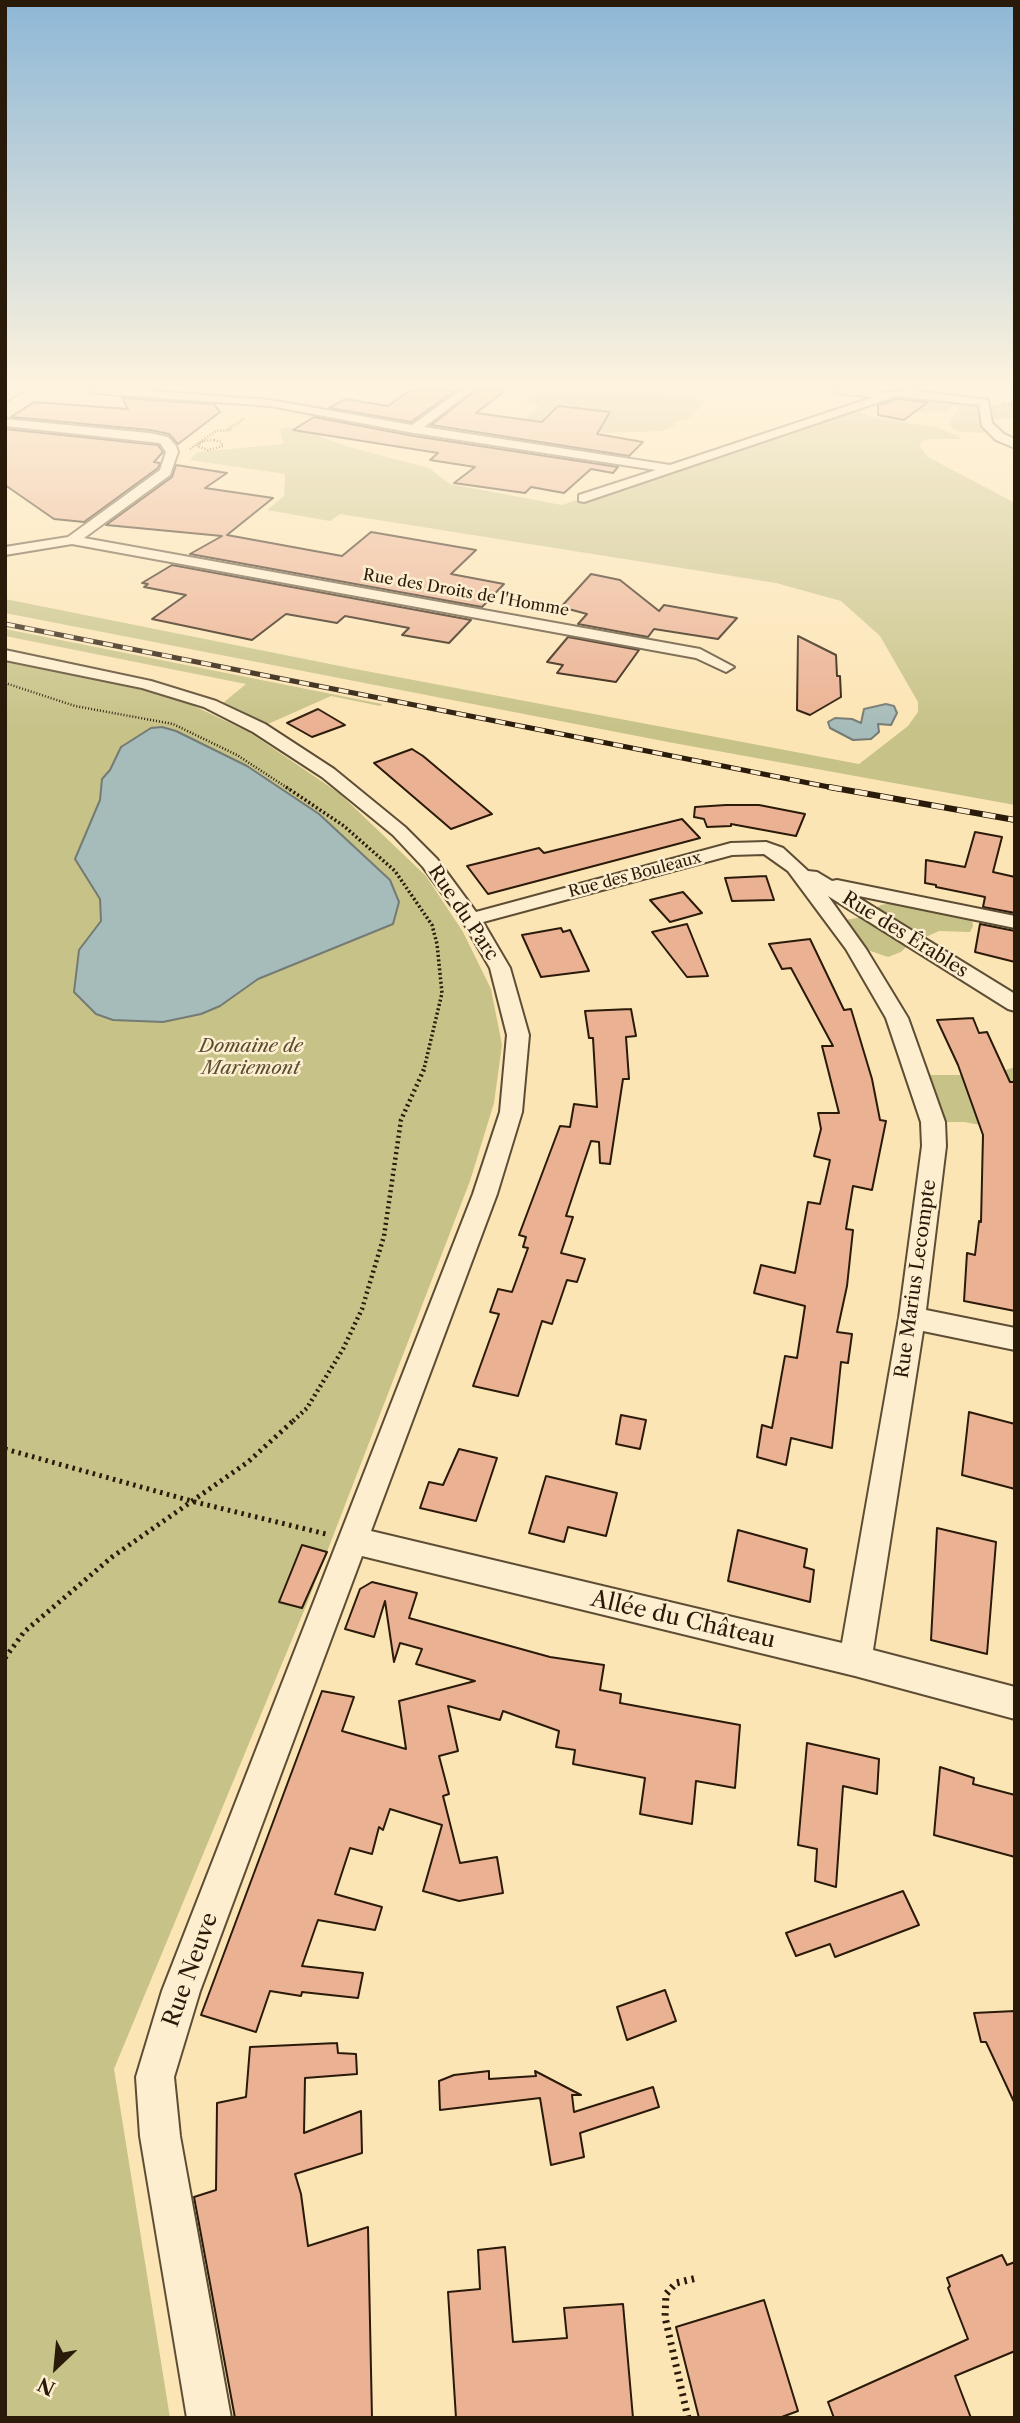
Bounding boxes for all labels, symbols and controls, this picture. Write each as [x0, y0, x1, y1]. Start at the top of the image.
street label: Rue des Droits de l'Homme [361, 565, 571, 621]
street label: Rue des Bouleaux [566, 848, 704, 902]
street label: Rue du Parc [423, 861, 503, 965]
street label: Rue des Érables [838, 887, 972, 983]
park label: Domaine de Mariemont [199, 1036, 303, 1080]
street label: Rue Marius Lecompte [891, 1178, 941, 1380]
street label: Allée du Château [588, 1585, 778, 1655]
street label: Rue Neuve [158, 1909, 224, 2031]
north arrow [21, 2332, 91, 2402]
text: N [34, 2372, 59, 2400]

